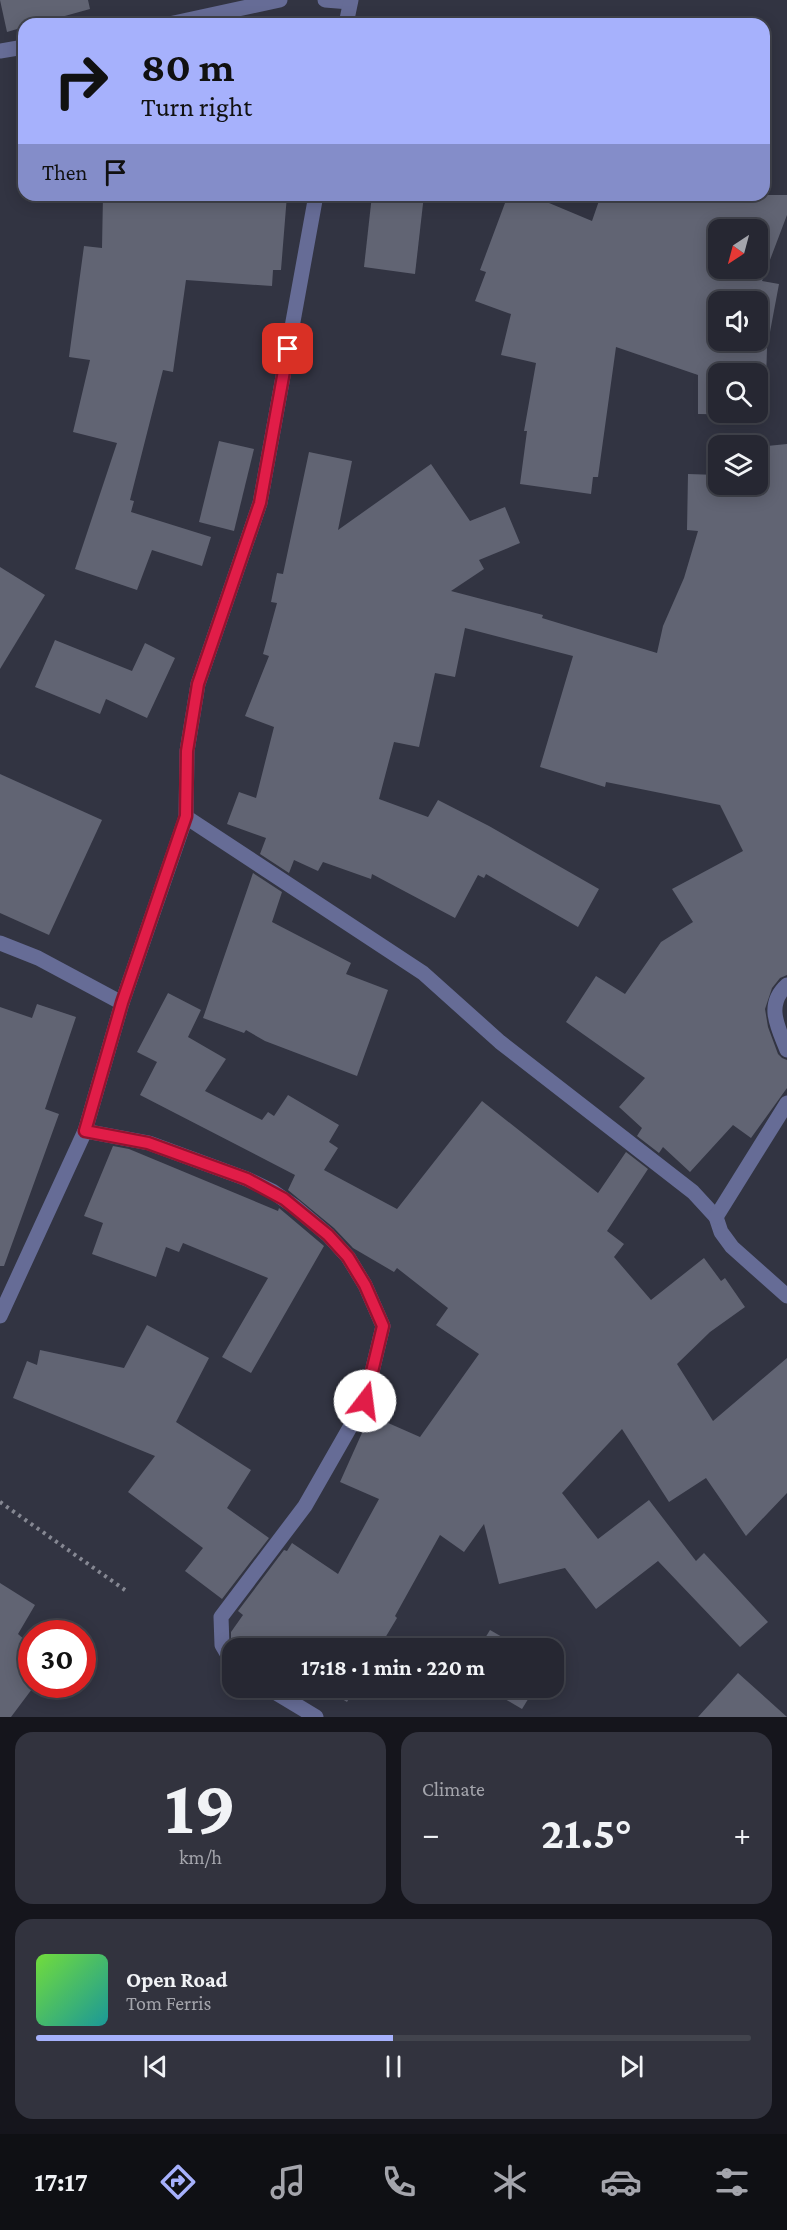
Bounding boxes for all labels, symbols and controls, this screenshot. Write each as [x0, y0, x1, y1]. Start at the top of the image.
icon: right [42, 42, 120, 120]
text: 80 m [141, 43, 235, 90]
text: Turn right [141, 92, 252, 122]
icon: arrive [99, 156, 132, 189]
text: Then [42, 160, 87, 185]
north arrow [708, 219, 768, 279]
map controls [708, 219, 768, 495]
button: sound [708, 291, 768, 351]
pin [262, 323, 313, 374]
icon: arrive [271, 332, 304, 365]
button: search [708, 363, 768, 423]
button: layers [708, 435, 768, 495]
position arrow [333, 1369, 397, 1433]
speed limit sign: 30 [18, 1620, 96, 1698]
text: 17:18 · 1 min · 220 m [301, 1655, 485, 1680]
text: 19 [165, 1763, 236, 1850]
text: Climate [422, 1778, 485, 1800]
text: 21.5° [541, 1808, 632, 1858]
text: − [422, 1815, 439, 1852]
text: + [734, 1815, 751, 1852]
text: km/h [179, 1846, 222, 1868]
text: Open Road [126, 1967, 228, 1992]
text: Tom Ferris [126, 1992, 211, 2014]
icon: previous [139, 2050, 172, 2083]
icon: pause [377, 2050, 410, 2083]
icon: next [615, 2050, 648, 2083]
icon: directions [157, 2161, 199, 2203]
icon: music [267, 2161, 309, 2203]
icon: phone [378, 2161, 420, 2203]
icon: climate [489, 2161, 531, 2203]
icon: car [600, 2161, 642, 2203]
icon: filters [711, 2161, 753, 2203]
text: 17:17 [34, 2167, 88, 2197]

